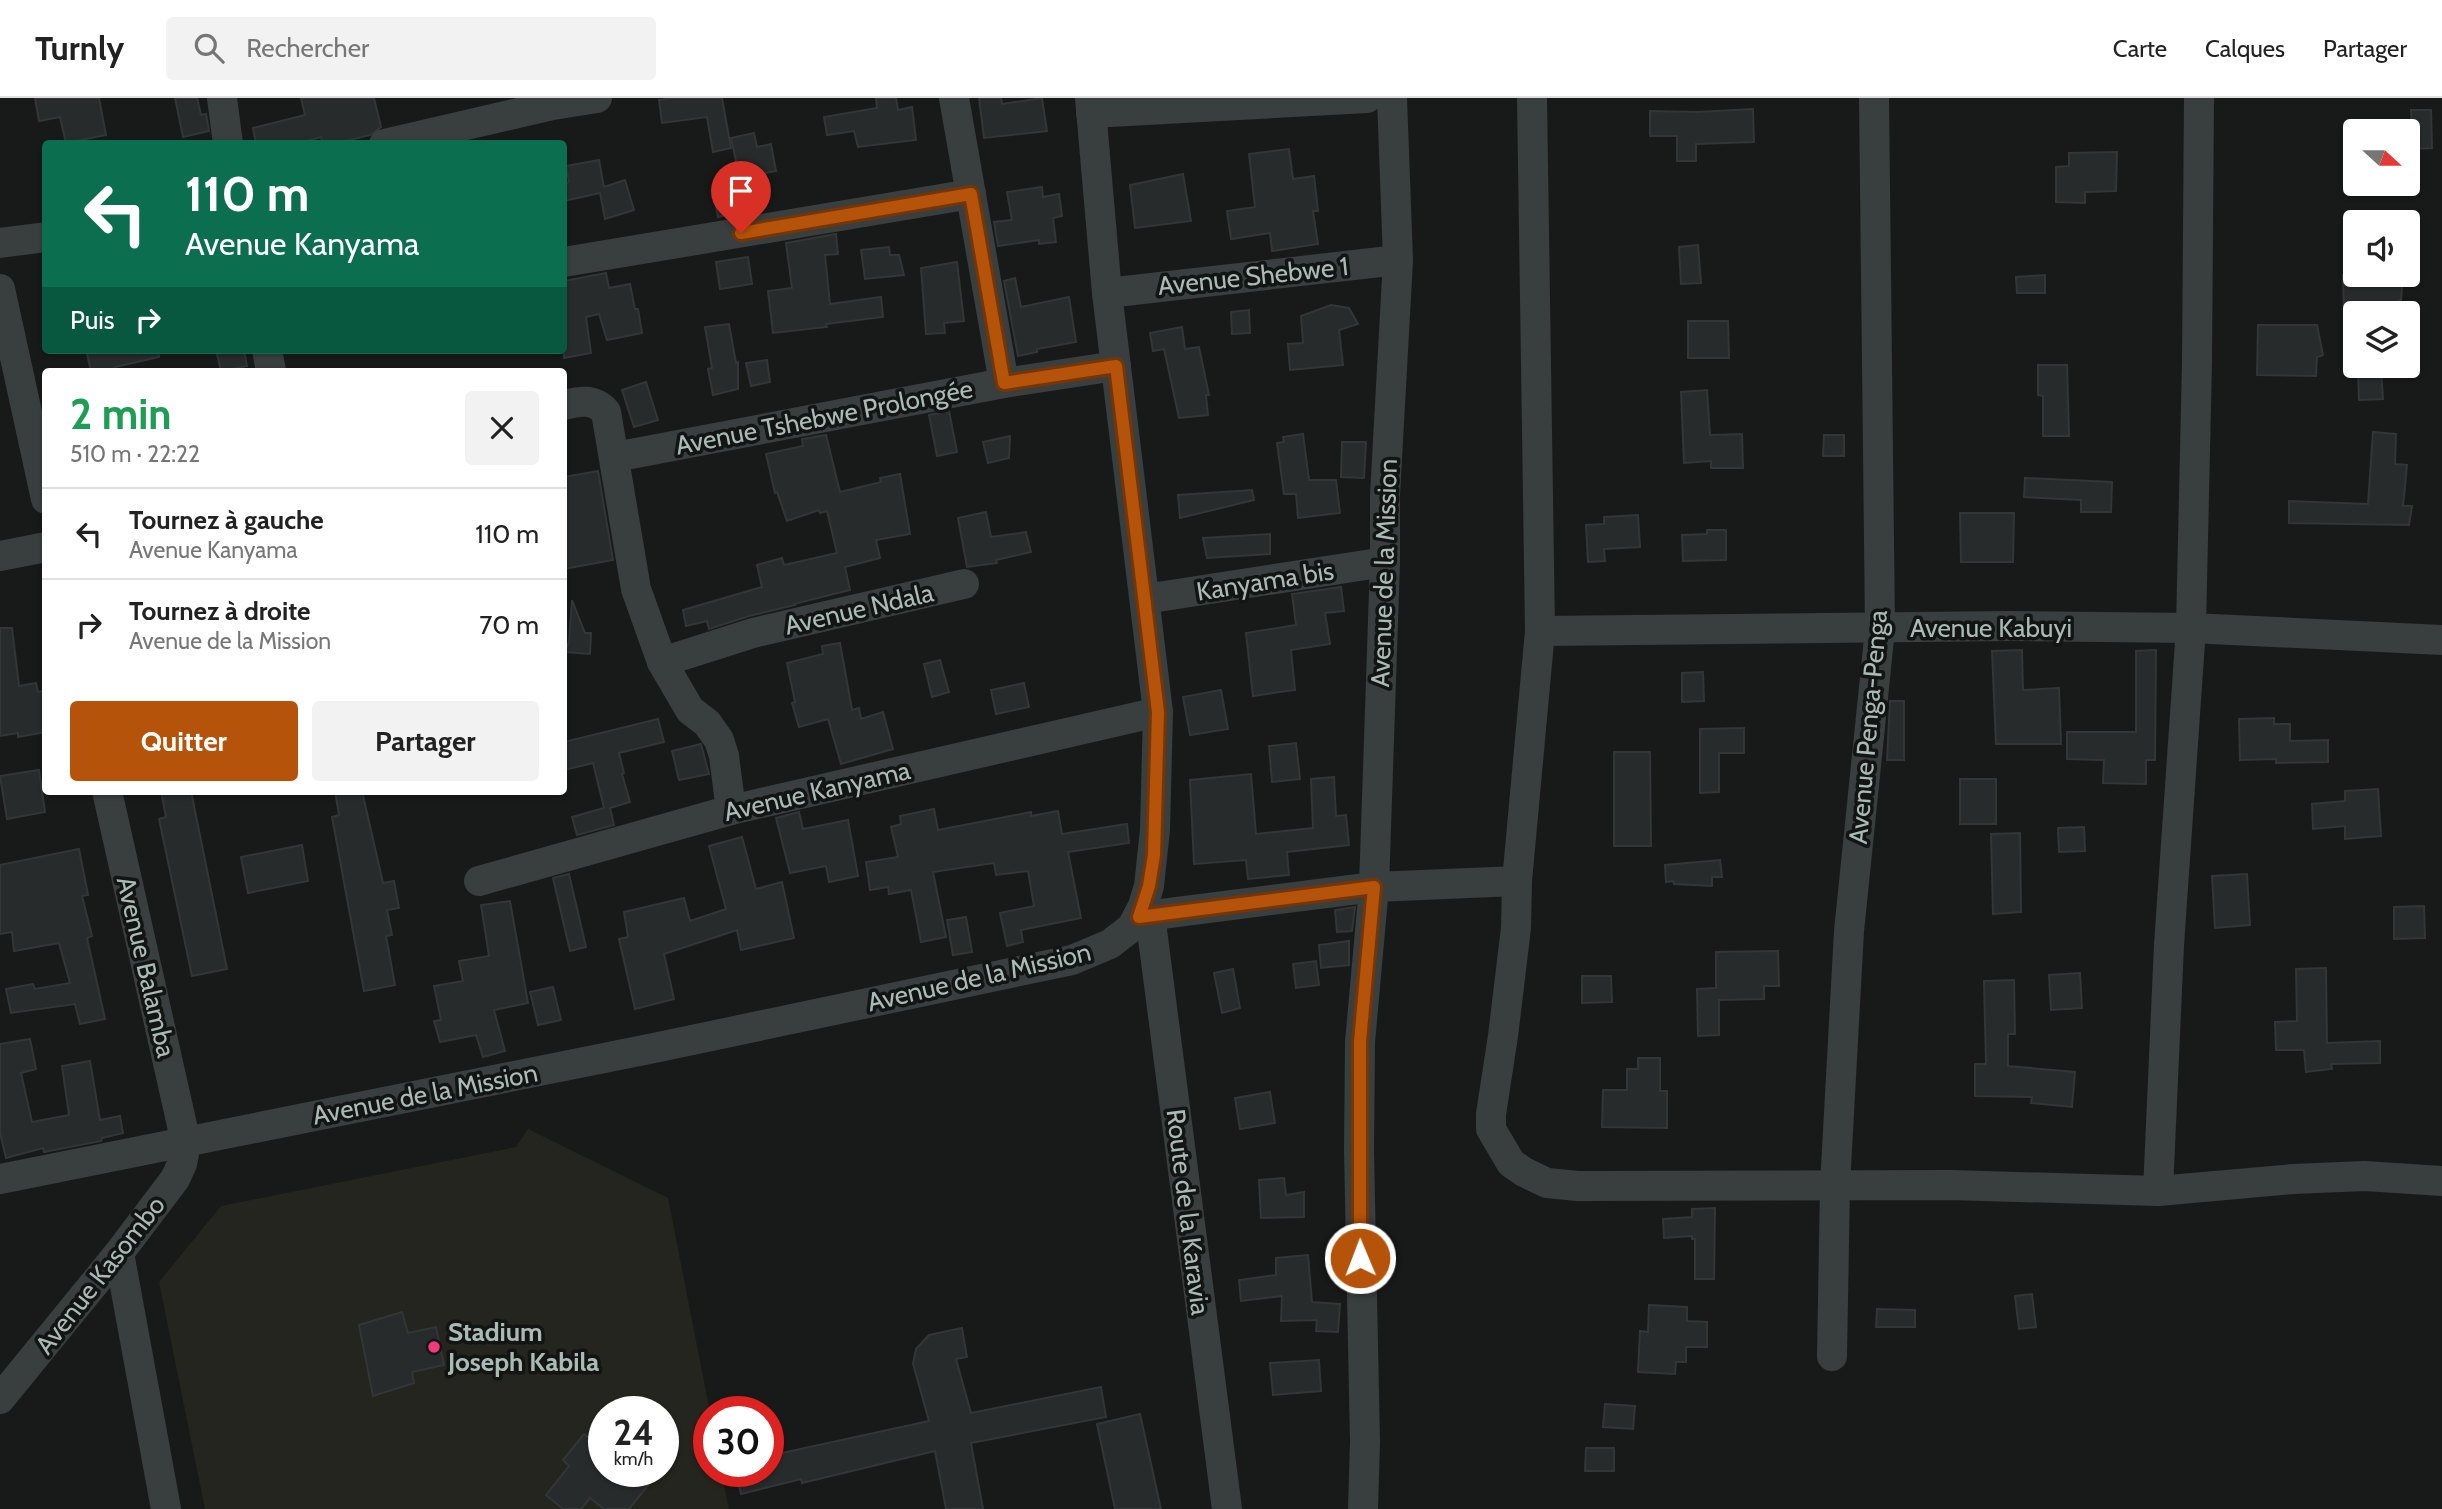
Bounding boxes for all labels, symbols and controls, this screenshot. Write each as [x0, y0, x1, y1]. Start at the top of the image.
search box [166, 17, 656, 80]
text: Turnly [35, 28, 124, 68]
icon: search [190, 29, 228, 67]
text: Rechercher [246, 32, 369, 64]
text: Carte [2113, 34, 2167, 63]
text: Calques [2205, 34, 2285, 63]
text: Partager [2323, 34, 2407, 63]
north arrow [2343, 119, 2420, 196]
map controls [2343, 119, 2420, 378]
pin [711, 161, 771, 233]
text: 110 m [185, 164, 309, 223]
icon: left [70, 168, 161, 259]
icon: arrive [722, 172, 760, 210]
button: sound [2343, 210, 2420, 287]
text: Avenue Kanyama [185, 224, 419, 263]
street label: Avenue Shebwe 1 [1156, 250, 1350, 302]
icon: right [129, 301, 167, 339]
button: layers [2343, 301, 2420, 378]
text: Puis [70, 304, 115, 336]
street label: Avenue Tshebwe Prolongée [673, 372, 975, 462]
text: 2 min [70, 388, 171, 440]
button: close [465, 391, 539, 465]
text: 510 m · 22:22 [70, 440, 200, 468]
street label: Avenue de la Mission [1364, 458, 1404, 688]
text: Tournez à gauche [129, 504, 324, 536]
icon: left [70, 515, 108, 553]
text: 110 m [475, 518, 539, 550]
text: Avenue Kanyama [129, 536, 297, 564]
street label: Kanyama bis [1194, 554, 1336, 608]
street label: Avenue Ndala [781, 576, 937, 642]
text: Tournez à droite [129, 595, 311, 627]
icon: right [70, 606, 108, 644]
street label: Avenue Penga-Penga [1842, 608, 1894, 845]
text: 70 m [479, 609, 539, 641]
street label: Avenue Kabuyi [1910, 612, 2072, 644]
text: Avenue de la Mission [129, 627, 331, 655]
button: Quitter [70, 701, 298, 781]
button: Partager [312, 701, 539, 781]
street label: Avenue Kanyama [721, 754, 914, 828]
street label: Avenue Balamba [110, 873, 182, 1061]
street label: Avenue de la Mission [864, 936, 1094, 1018]
street label: Avenue de la Mission [310, 1056, 540, 1132]
street label: Route de la Karavia [1160, 1107, 1217, 1317]
street label: Avenue Kasombo [28, 1189, 172, 1361]
position arrow [1323, 1221, 1397, 1295]
place label: Stadium Joseph Kabila [447, 1316, 599, 1378]
marker: Stadium Joseph Kabila [426, 1339, 442, 1355]
speed limit sign: 30 [693, 1396, 784, 1487]
text: 24 [613, 1411, 654, 1454]
text: km/h [614, 1448, 653, 1470]

